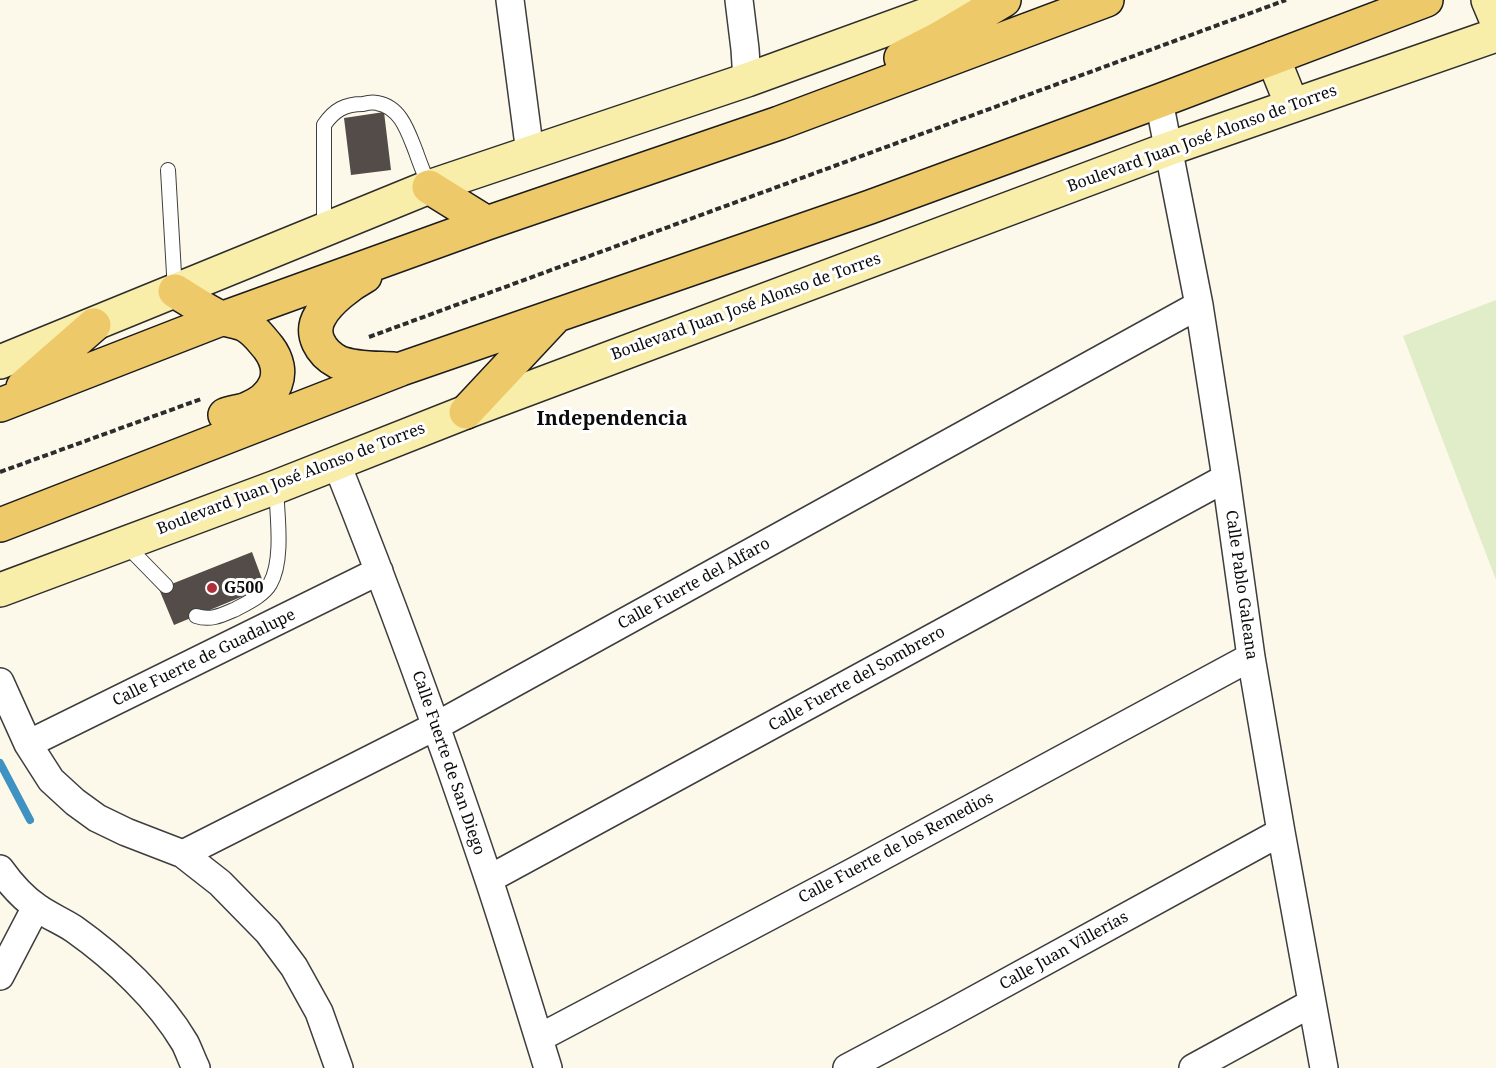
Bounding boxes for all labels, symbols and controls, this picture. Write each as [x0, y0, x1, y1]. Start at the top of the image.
street label: Boulevard Juan José Alonso de Torres [1065, 81, 1339, 197]
street label: Boulevard Juan José Alonso de Torres [609, 249, 883, 365]
district label: Independencia [537, 407, 687, 431]
street label: Boulevard Juan José Alonso de Torres [154, 419, 428, 539]
street label: Calle Pablo Galeana [1221, 509, 1261, 661]
street label: Calle Fuerte del Alfaro [615, 534, 773, 634]
place label: G500 [224, 578, 263, 598]
marker: G500 [205, 581, 219, 595]
street label: Calle Fuerte de Guadalupe [109, 605, 299, 711]
street label: Calle Fuerte del Sombrero [765, 622, 949, 736]
street label: Calle Fuerte de San Diego [407, 668, 489, 858]
street label: Calle Fuerte de los Remedios [795, 788, 997, 908]
street label: Calle Juan Villerías [996, 908, 1132, 994]

